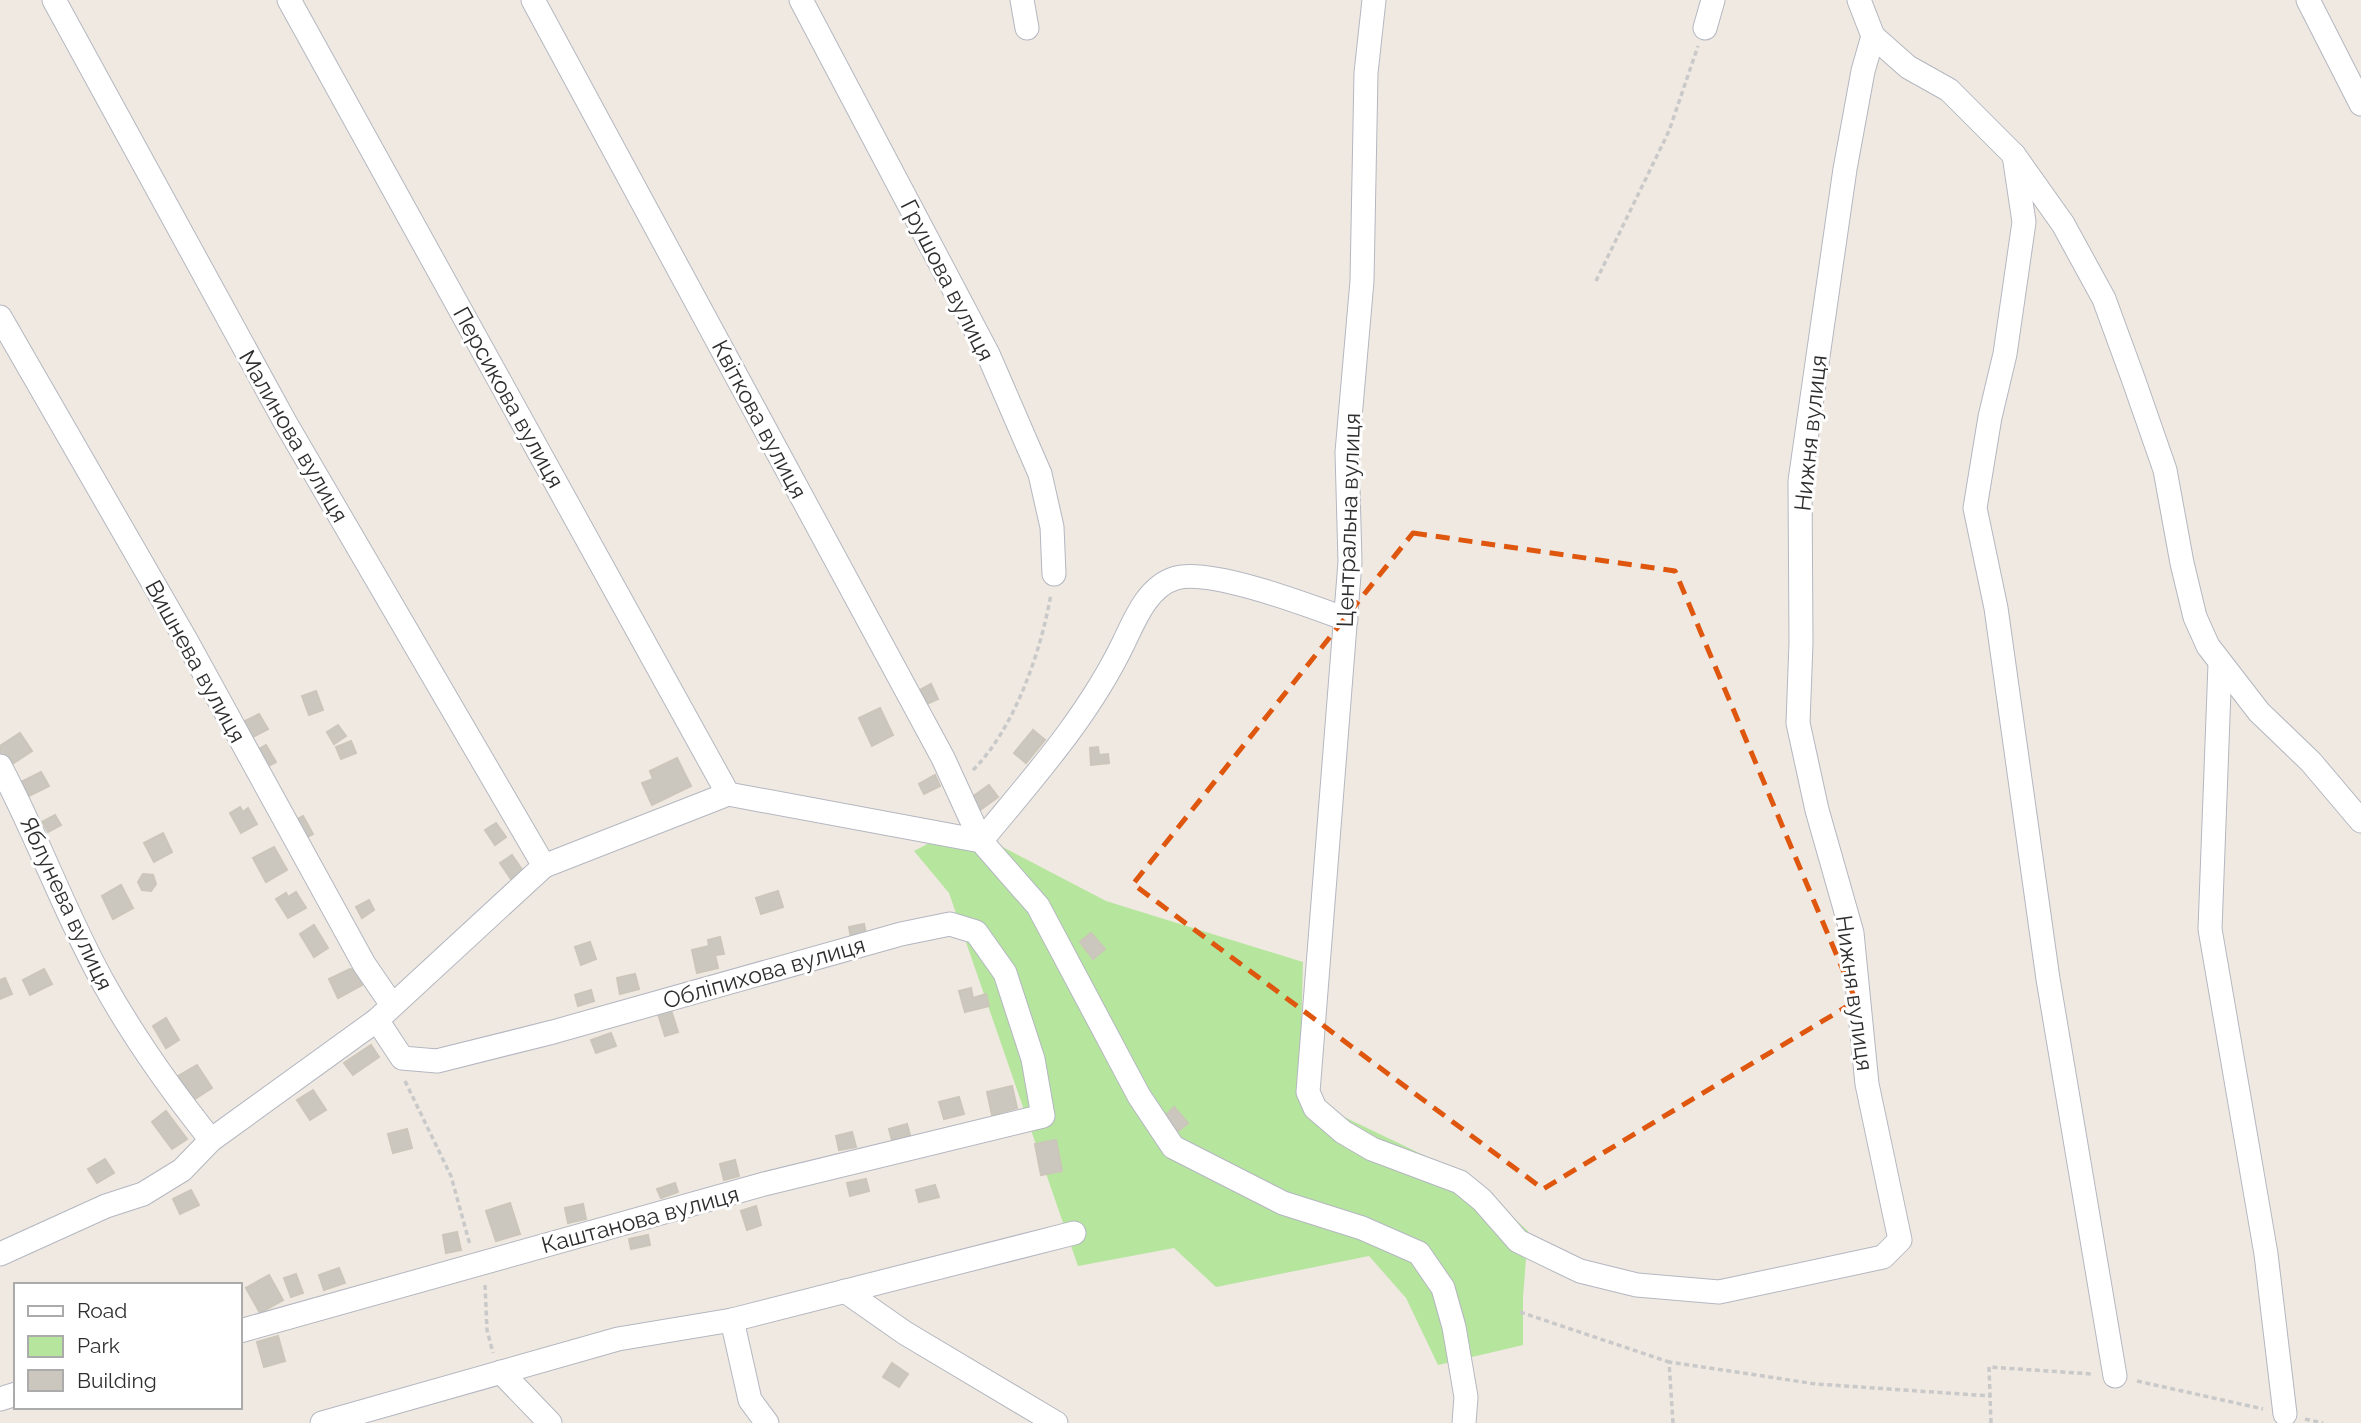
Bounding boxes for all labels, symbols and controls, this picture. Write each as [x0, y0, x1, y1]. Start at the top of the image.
street label: Грушова вулиця [896, 195, 1000, 365]
street label: Персикова вулиця [448, 302, 570, 492]
street label: Квіткова вулиця [707, 335, 813, 503]
street label: Малинова вулиця [234, 345, 354, 527]
street label: Нижня вулиця [1788, 354, 1832, 512]
street label: Центральна вулиця [1331, 412, 1365, 628]
street label: Вишнева вулиця [140, 575, 252, 747]
street label: Яблунева вулиця [15, 812, 119, 994]
street label: Нижня вулиця [1831, 914, 1879, 1072]
street label: Обліпихова вулиця [660, 930, 868, 1014]
street label: Каштанова вулиця [538, 1180, 742, 1258]
legend [14, 1283, 242, 1409]
text: Road [77, 1298, 127, 1323]
text: Park [77, 1333, 120, 1358]
text: Building [77, 1368, 157, 1393]

